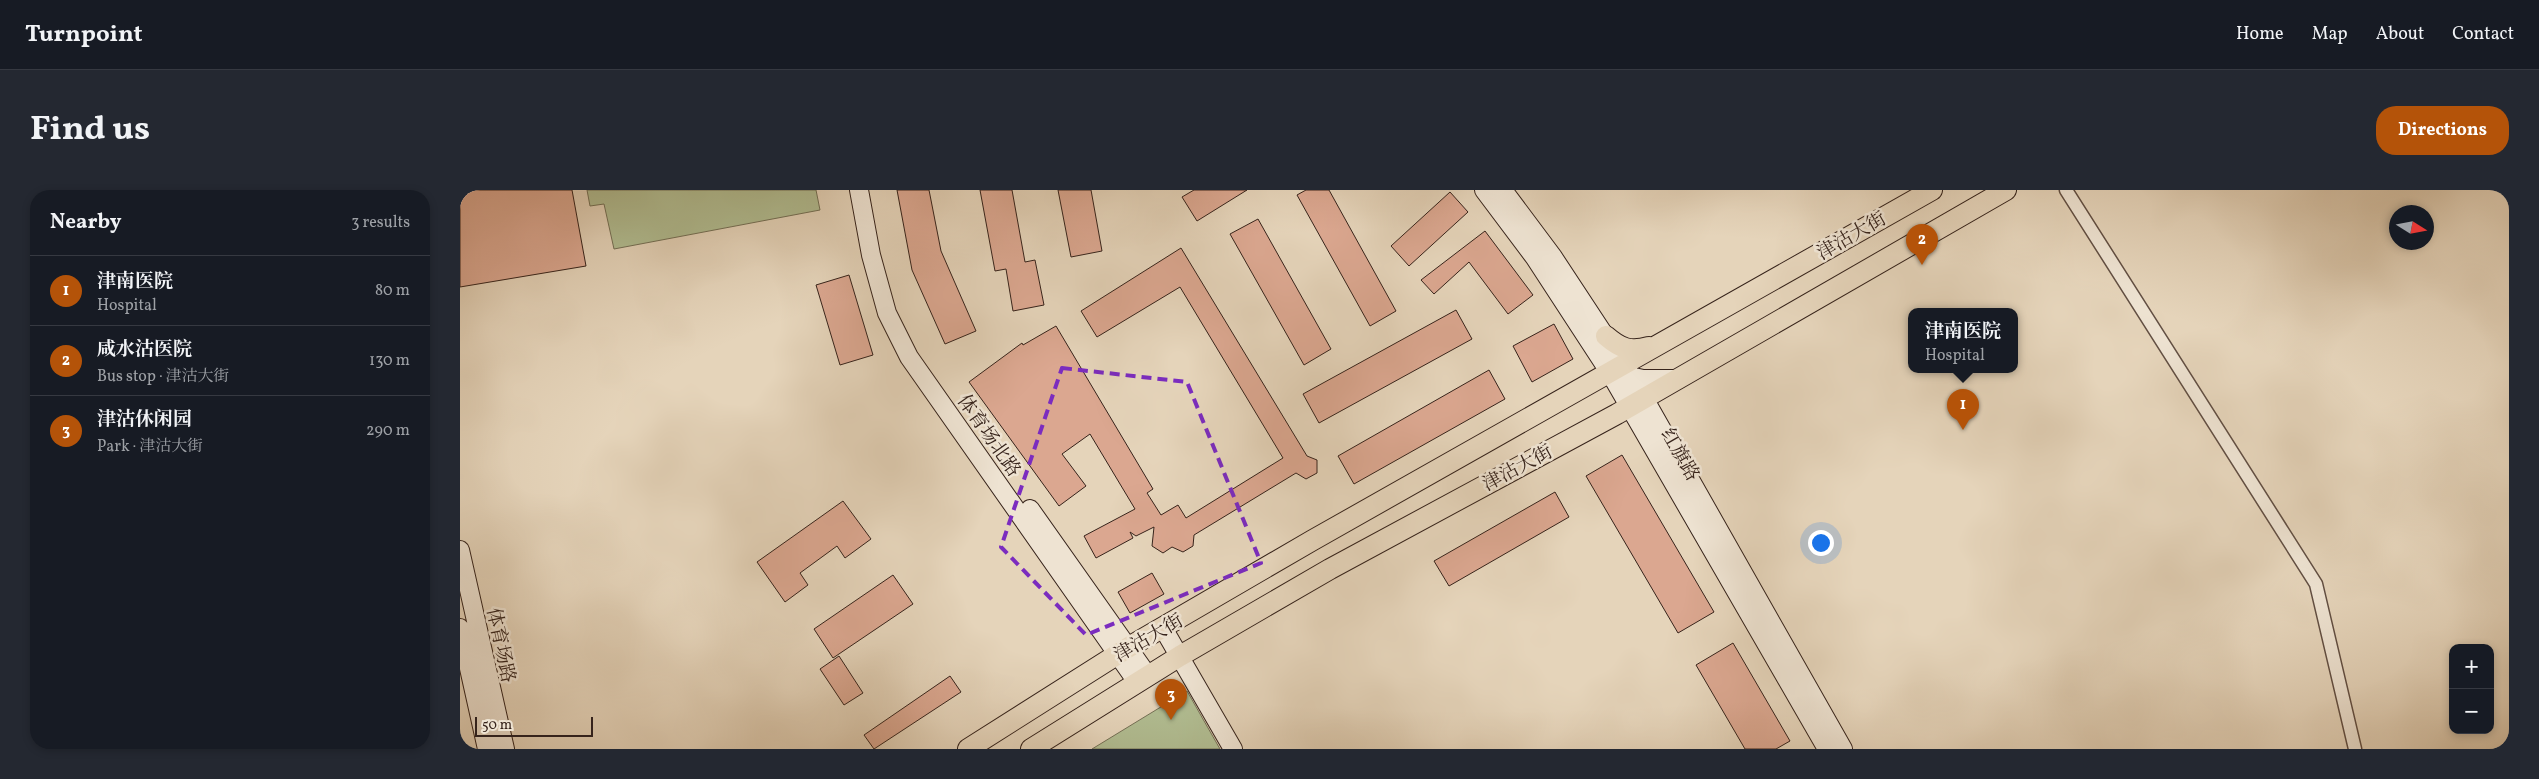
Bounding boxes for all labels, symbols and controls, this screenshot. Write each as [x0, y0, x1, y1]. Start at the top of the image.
text: Turnpoint [25, 18, 143, 52]
text: Home [2236, 22, 2284, 47]
text: Map [2312, 22, 2348, 47]
text: About [2376, 22, 2424, 47]
text: Contact [2452, 22, 2514, 47]
text: Find us [30, 106, 150, 154]
button: Directions [2376, 106, 2509, 155]
north arrow [2389, 205, 2434, 250]
street label: 津沽大街 [1813, 206, 1891, 267]
text: Nearby [50, 208, 121, 237]
text: 3 results [351, 212, 410, 234]
pin: 2 [1906, 224, 1938, 265]
text: 津南医院 [97, 269, 173, 295]
text: 1 [63, 280, 69, 302]
text: 80 m [375, 280, 410, 302]
text: Hospital [97, 295, 157, 317]
popup [1908, 308, 2018, 373]
text: 津南医院 [1925, 319, 2001, 345]
text: 咸水沽医院 [97, 337, 192, 363]
text: Hospital [1925, 345, 1985, 367]
text: 2 [62, 350, 70, 372]
text: 130 m [369, 350, 410, 372]
text: Bus stop · 津沽大街 [97, 366, 230, 388]
pin: 1 [1947, 389, 1979, 430]
street label: 体育场北路 [950, 390, 1026, 483]
text: 津沽休闲园 [97, 407, 192, 433]
text: 3 [62, 420, 70, 442]
text: 290 m [366, 420, 410, 442]
street label: 红旗路 [1654, 424, 1705, 486]
text: Park · 津沽大街 [97, 436, 203, 458]
street label: 津沽大街 [1478, 439, 1558, 498]
your location [1808, 530, 1834, 556]
street label: 体育场路 [479, 606, 521, 685]
street label: 津沽大街 [1110, 608, 1188, 669]
map controls [2449, 644, 2494, 734]
button: + [2449, 644, 2494, 689]
pin: 3 [1155, 679, 1187, 720]
button: − [2449, 689, 2494, 734]
scale bar [475, 714, 592, 737]
text: 50 m [482, 716, 512, 735]

